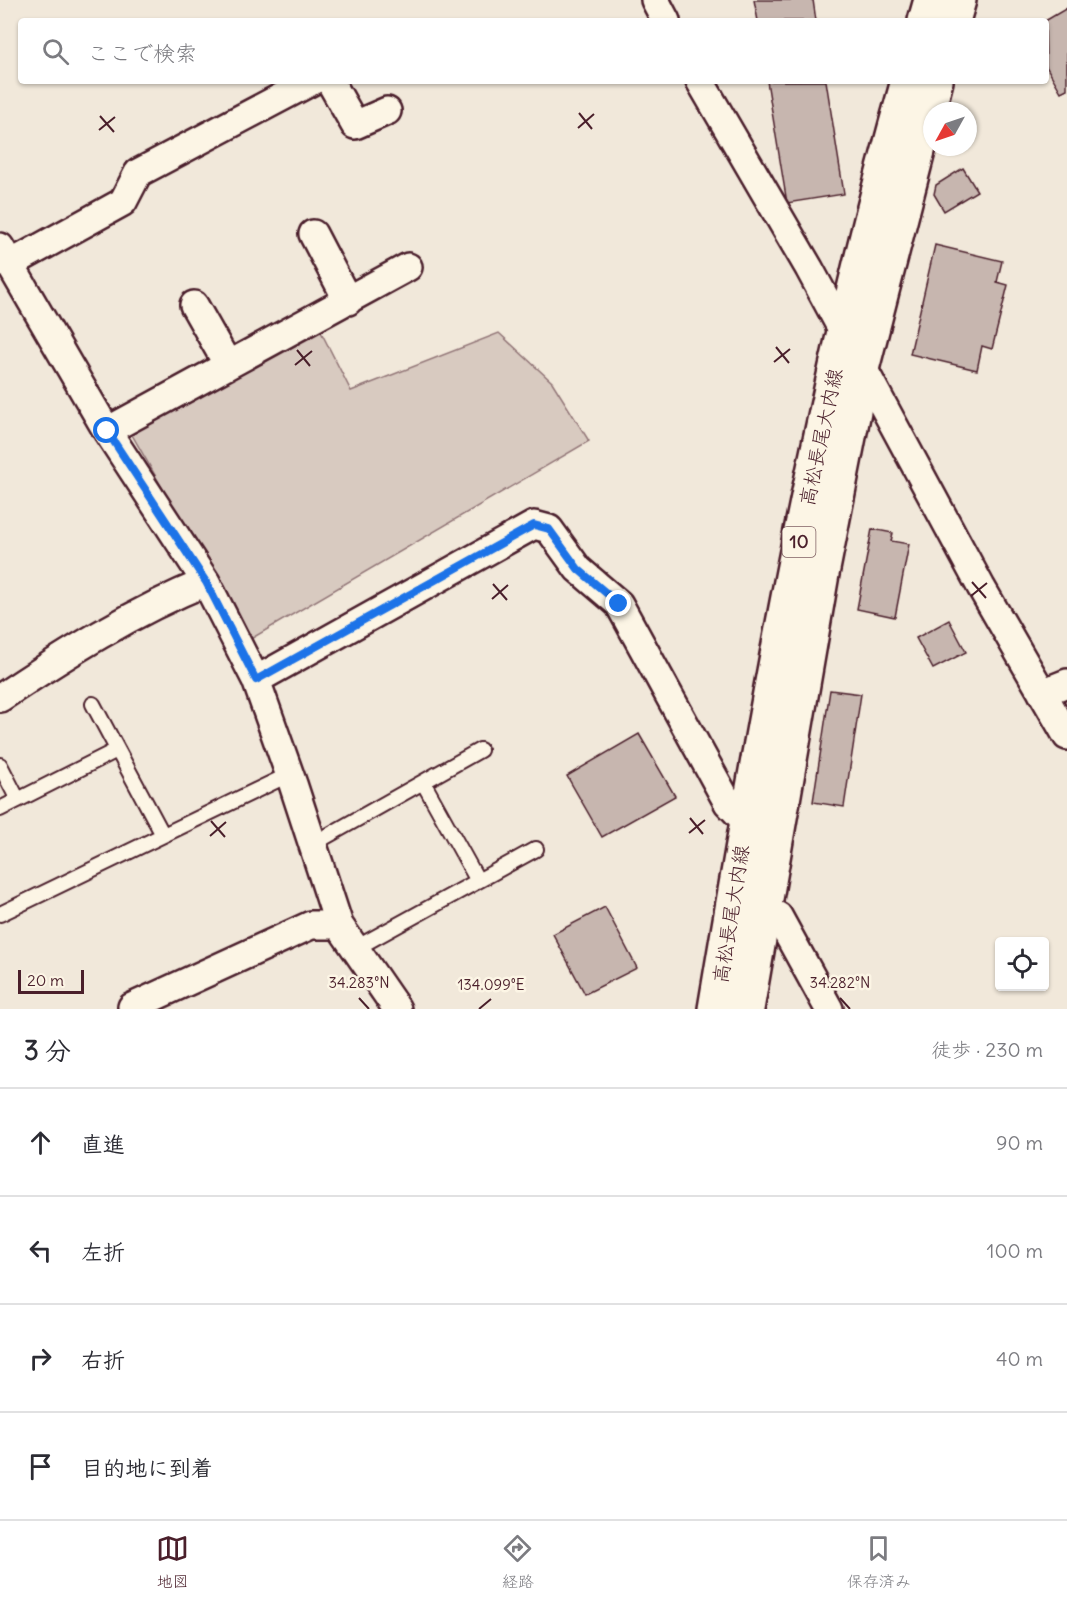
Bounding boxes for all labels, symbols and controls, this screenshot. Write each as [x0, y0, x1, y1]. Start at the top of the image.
search box [18, 18, 1049, 84]
icon: search [39, 35, 72, 68]
text: ここで検索 [87, 39, 197, 67]
north arrow [923, 102, 977, 156]
street label: 高松長尾大内線 [794, 366, 847, 508]
route start [93, 417, 119, 443]
road number: 10 [782, 527, 816, 557]
route end [605, 590, 631, 616]
street label: 高松長尾大内線 [707, 843, 754, 985]
map controls [995, 937, 1049, 991]
button: locate [995, 937, 1049, 991]
scale bar [18, 967, 84, 995]
text: 20 m [27, 970, 64, 990]
text: 34.283°N [328, 973, 390, 992]
text: 34.282°N [810, 973, 870, 992]
text: 134.099°E [457, 975, 525, 994]
text: 3 分 [24, 1034, 71, 1067]
text: 徒歩 · 230 m [931, 1037, 1043, 1062]
icon: ahead [24, 1126, 57, 1159]
text: 直進 [81, 1130, 125, 1158]
text: 90 m [996, 1130, 1043, 1155]
icon: left [24, 1234, 57, 1267]
text: 左折 [81, 1238, 125, 1266]
text: 100 m [986, 1238, 1043, 1263]
icon: right [24, 1342, 57, 1375]
text: 右折 [81, 1346, 125, 1374]
text: 40 m [996, 1346, 1043, 1371]
icon: arrive [24, 1450, 57, 1483]
text: 目的地に到着 [81, 1454, 213, 1482]
tab: 地図 [156, 1532, 189, 1592]
tab: 経路 [501, 1532, 534, 1592]
tab: 保存済み [847, 1532, 911, 1592]

